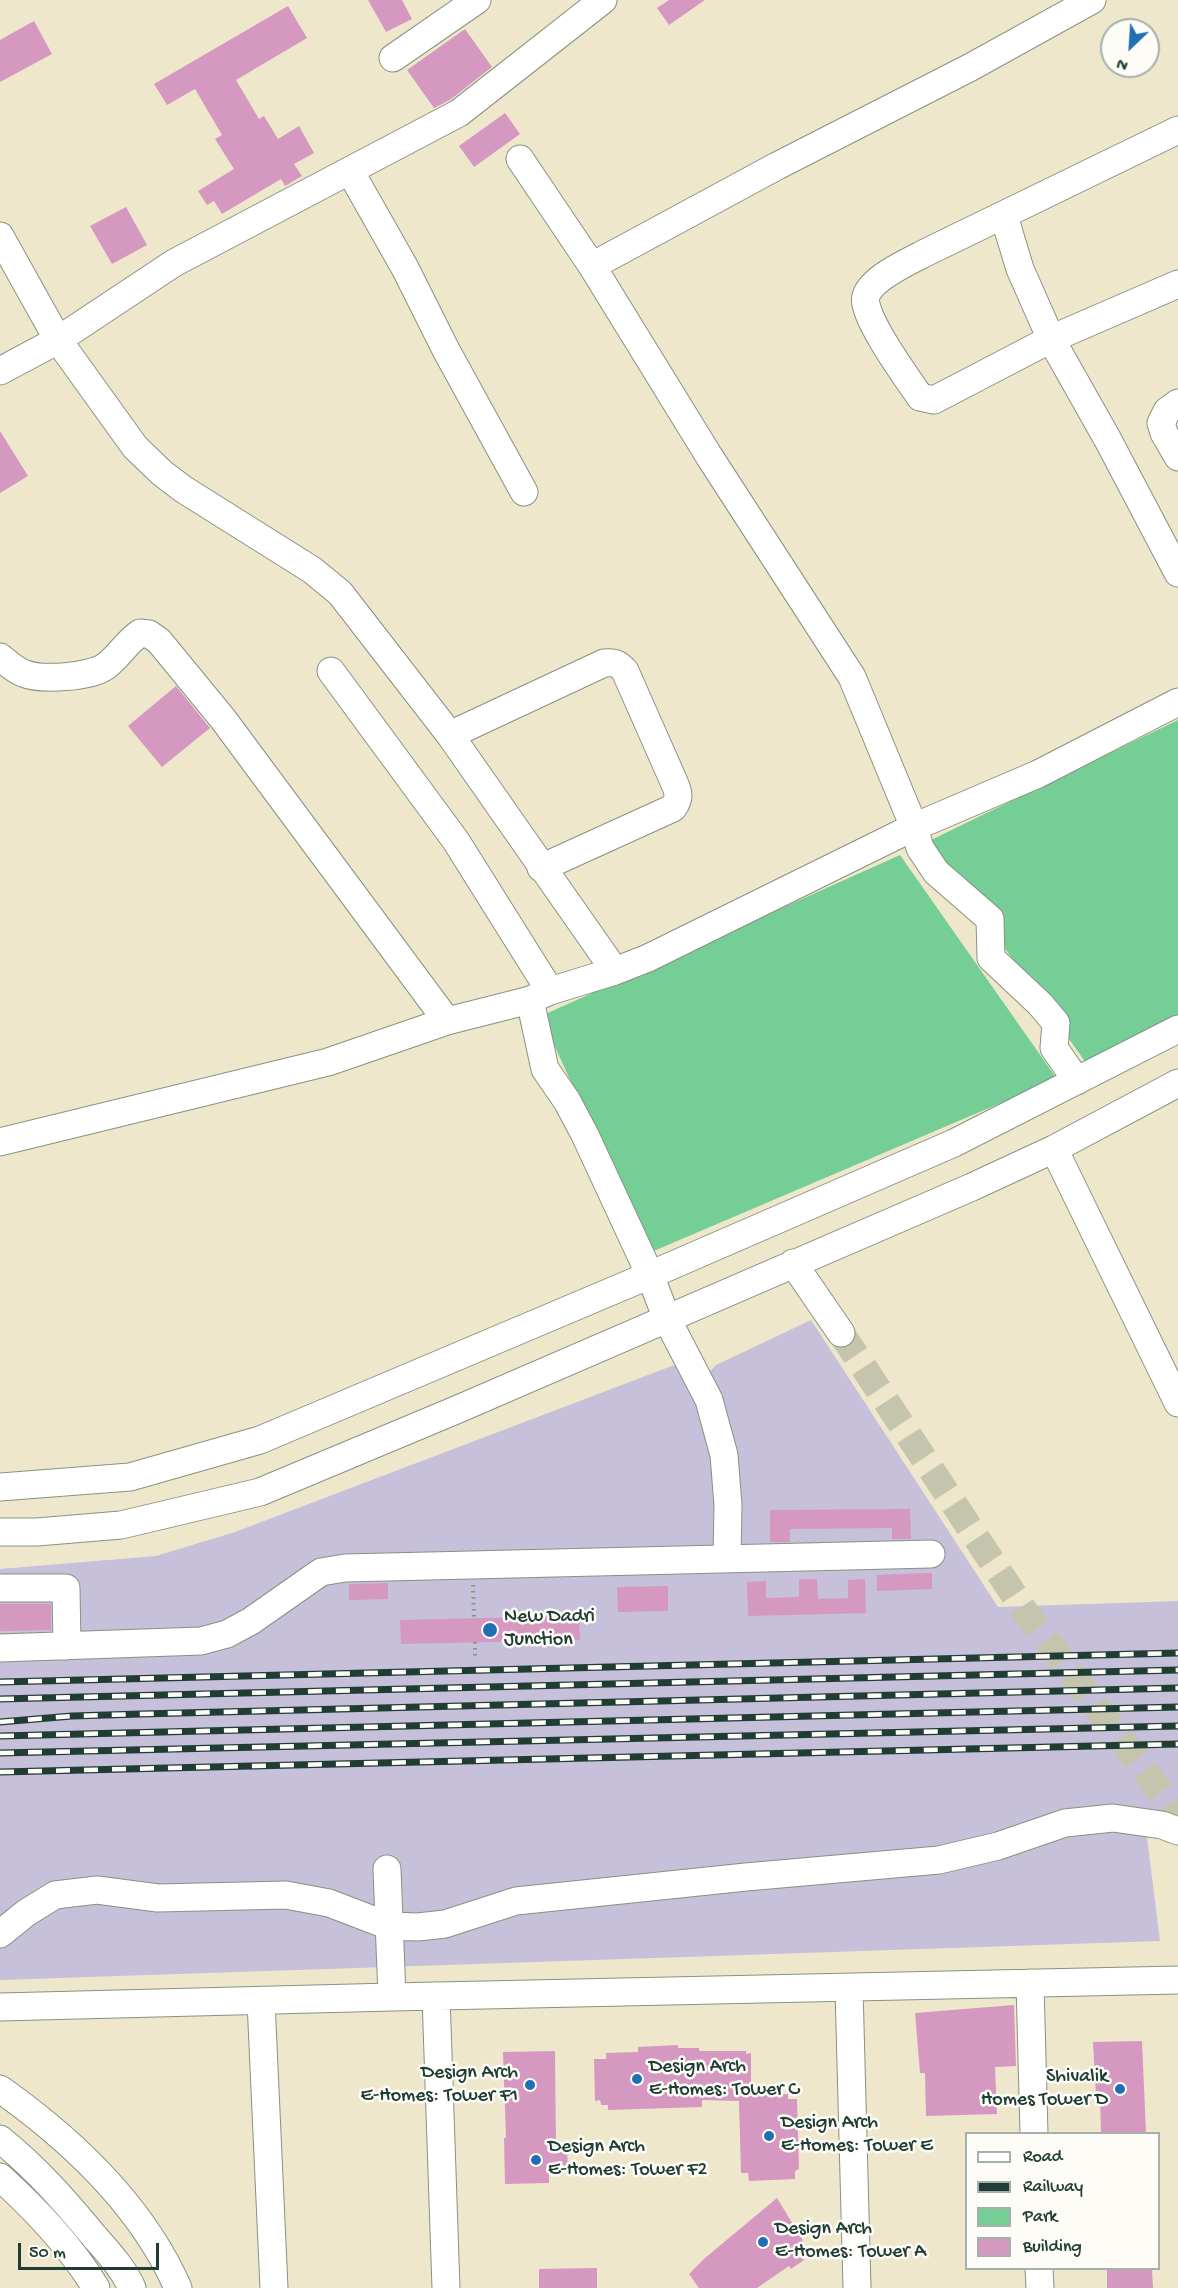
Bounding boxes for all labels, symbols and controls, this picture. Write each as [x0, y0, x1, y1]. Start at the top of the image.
north arrow [1100, 18, 1160, 78]
text: N [1114, 52, 1132, 74]
place label: New Dadri Junction [504, 1606, 595, 1653]
marker: New Dadri Junction [481, 1621, 499, 1639]
place label: Design Arch E-Homes: Tower C [649, 2056, 799, 2103]
place label: Design Arch E-Homes: Tower F1 [361, 2062, 518, 2109]
place label: Shivalik Homes Tower D [981, 2066, 1108, 2113]
marker: Design Arch E-Homes: Tower C [630, 2072, 644, 2086]
marker: Design Arch E-Homes: Tower F1 [523, 2078, 537, 2092]
marker: Shivalik Homes Tower D [1113, 2082, 1127, 2096]
place label: Design Arch E-Homes: Tower E [781, 2112, 933, 2159]
marker: Design Arch E-Homes: Tower E [762, 2129, 776, 2143]
legend [965, 2132, 1160, 2270]
place label: Design Arch E-Homes: Tower F2 [548, 2136, 707, 2183]
text: Road [1023, 2147, 1062, 2168]
marker: Design Arch E-Homes: Tower F2 [529, 2153, 543, 2167]
text: Railway [1023, 2177, 1083, 2198]
text: Park [1023, 2207, 1057, 2228]
place label: Design Arch E-Homes: Tower A [775, 2218, 926, 2265]
scale bar [21, 2231, 162, 2269]
marker: Design Arch E-Homes: Tower A [756, 2235, 770, 2249]
text: Building [1023, 2237, 1082, 2258]
text: 50 m [29, 2243, 66, 2264]

